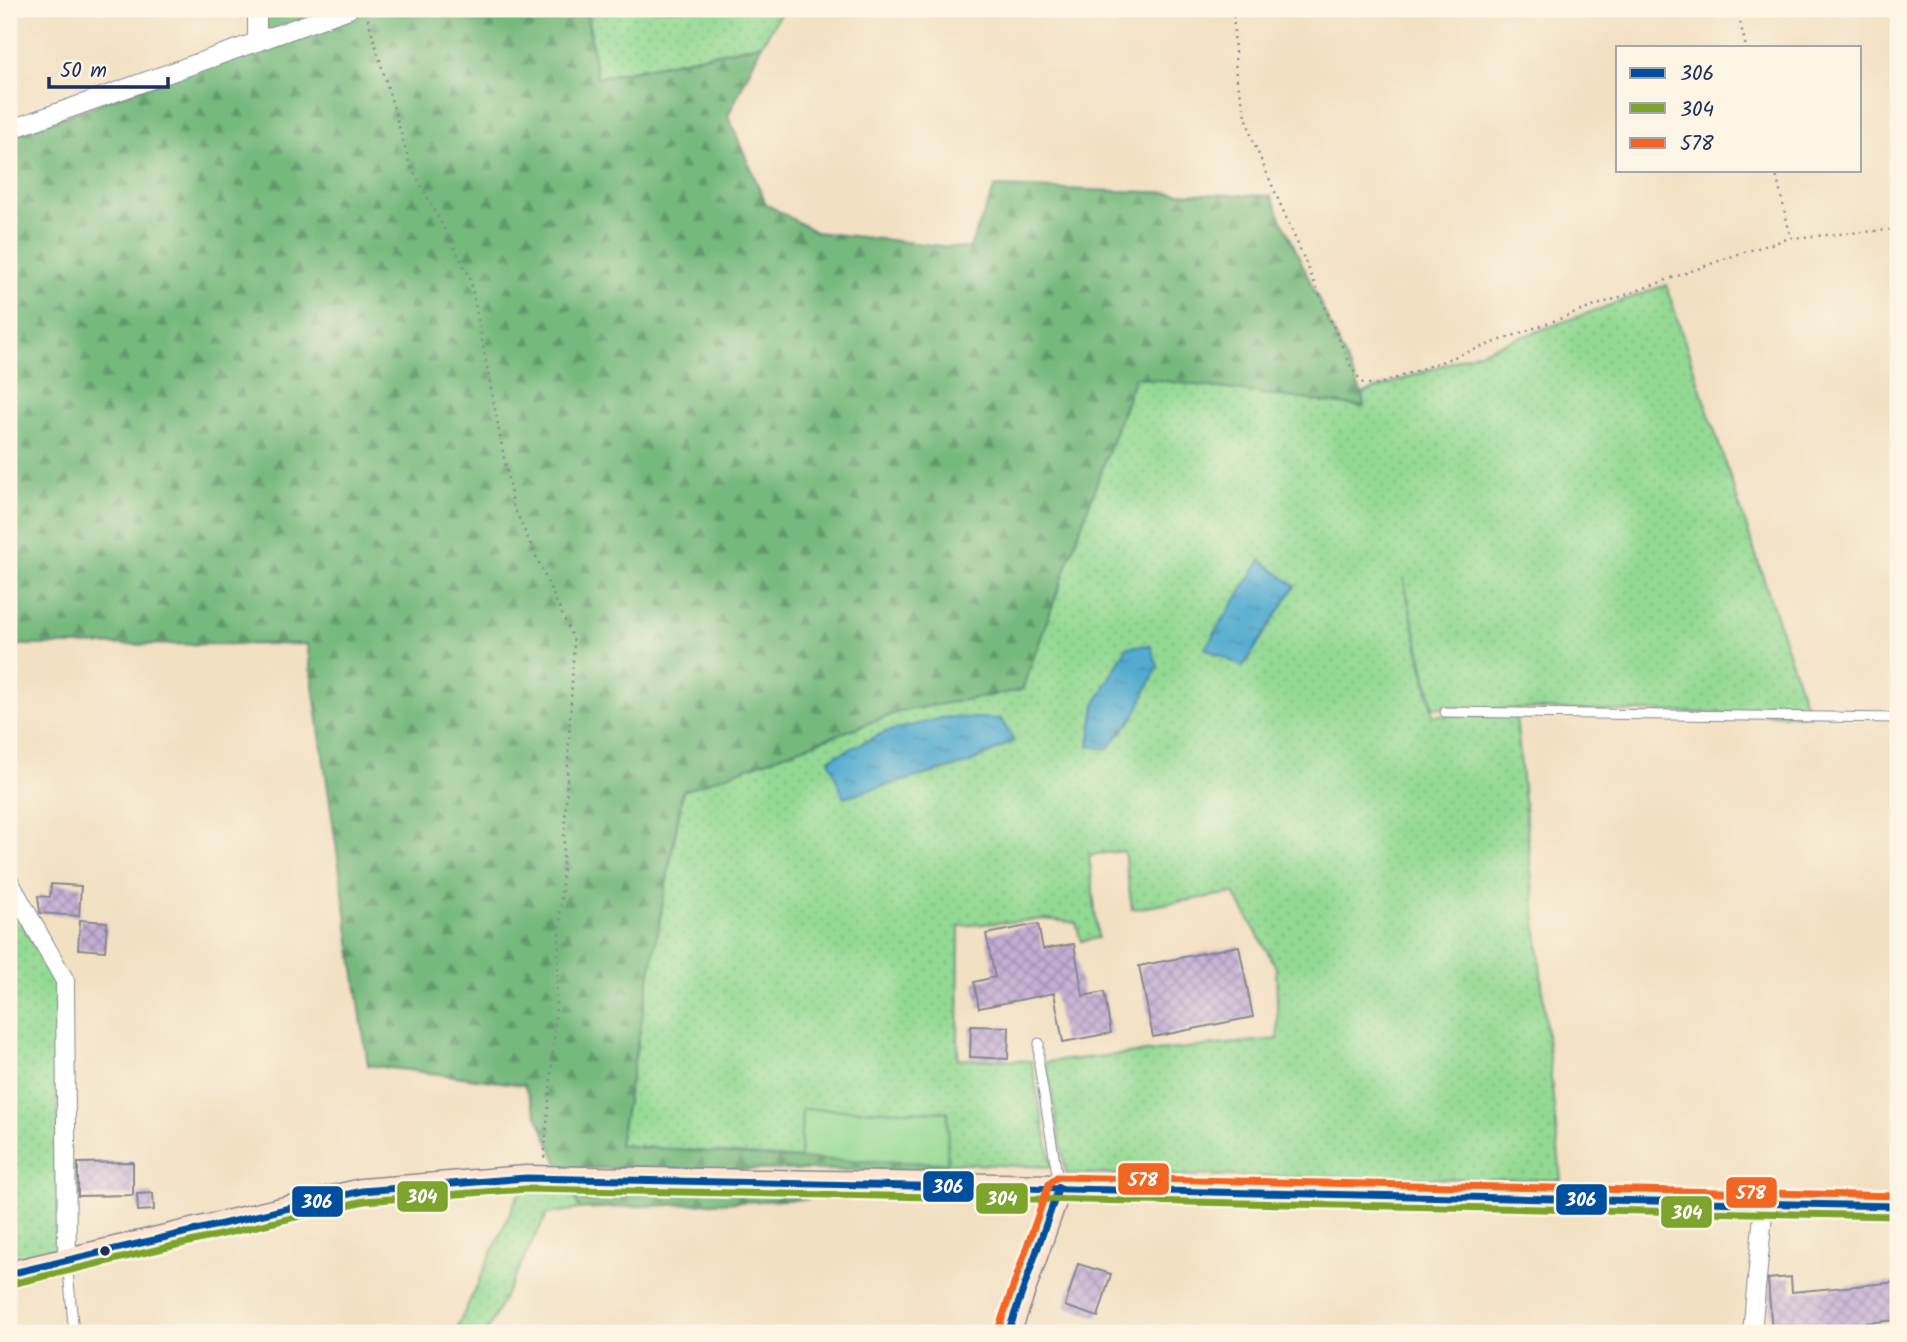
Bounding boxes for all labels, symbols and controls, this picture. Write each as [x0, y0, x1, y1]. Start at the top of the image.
scale bar [49, 46, 168, 90]
legend [1616, 46, 1862, 172]
text: 50 m [60, 55, 107, 88]
text: 306 [1680, 58, 1714, 91]
text: 304 [1680, 94, 1714, 127]
text: 578 [1680, 128, 1714, 161]
line badge: 578 [1117, 1162, 1170, 1196]
text: 578 [1127, 1166, 1159, 1196]
line badge: 306 [922, 1170, 975, 1203]
text: 306 [932, 1173, 963, 1203]
line badge: 578 [1725, 1176, 1778, 1209]
text: 578 [1735, 1179, 1767, 1209]
line badge: 304 [396, 1180, 449, 1213]
line badge: 304 [975, 1182, 1029, 1215]
text: 304 [406, 1183, 438, 1213]
line badge: 306 [1555, 1183, 1608, 1216]
line badge: 306 [291, 1185, 344, 1218]
text: 304 [986, 1185, 1018, 1215]
text: 306 [1565, 1186, 1596, 1216]
text: 306 [301, 1188, 332, 1218]
line badge: 304 [1660, 1195, 1713, 1229]
text: 304 [1671, 1199, 1703, 1229]
unlabelled marker [98, 1244, 112, 1258]

